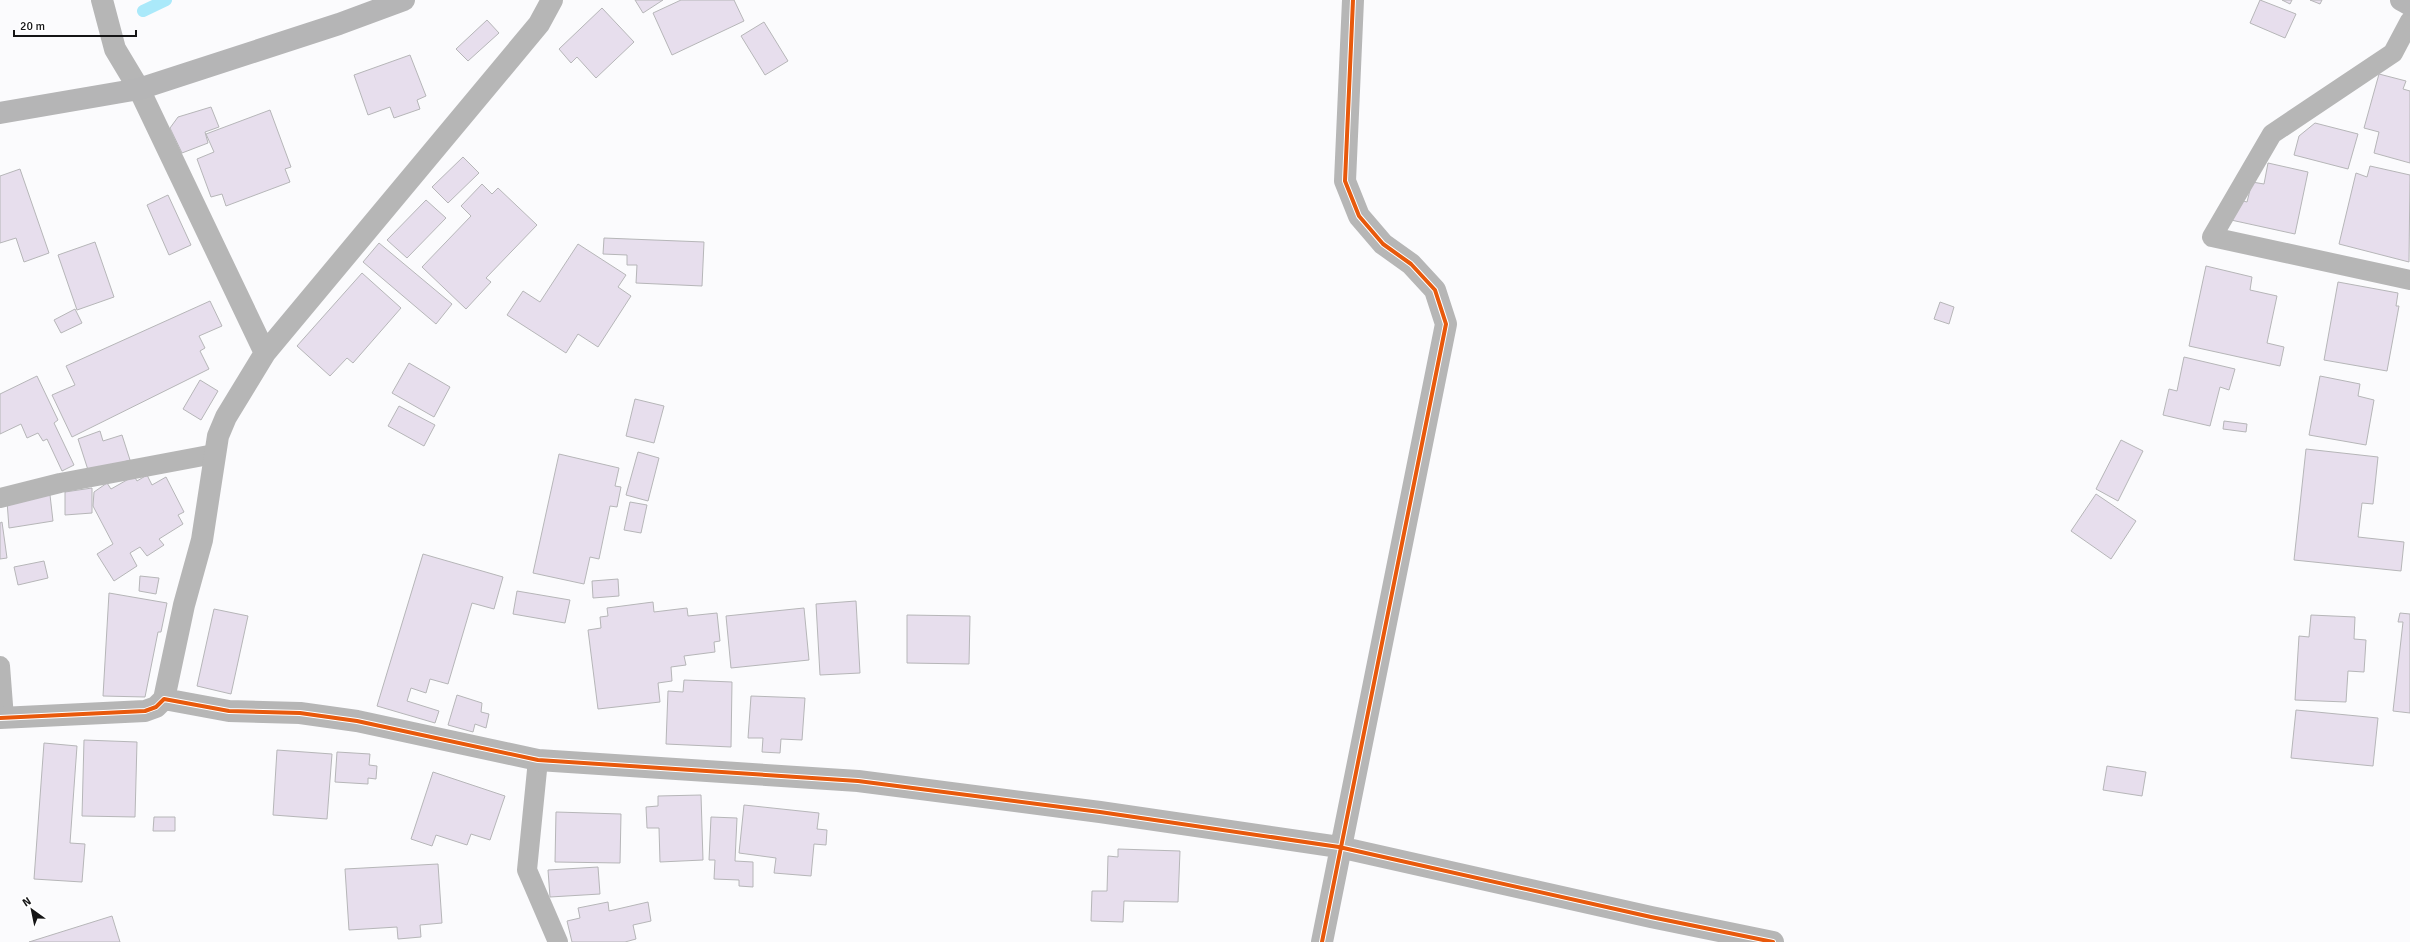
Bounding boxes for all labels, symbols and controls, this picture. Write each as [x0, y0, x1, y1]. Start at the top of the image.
scale bar [14, 12, 136, 38]
text: 20 m [20, 19, 45, 34]
north arrow [12, 890, 52, 930]
text: N [20, 894, 34, 910]

